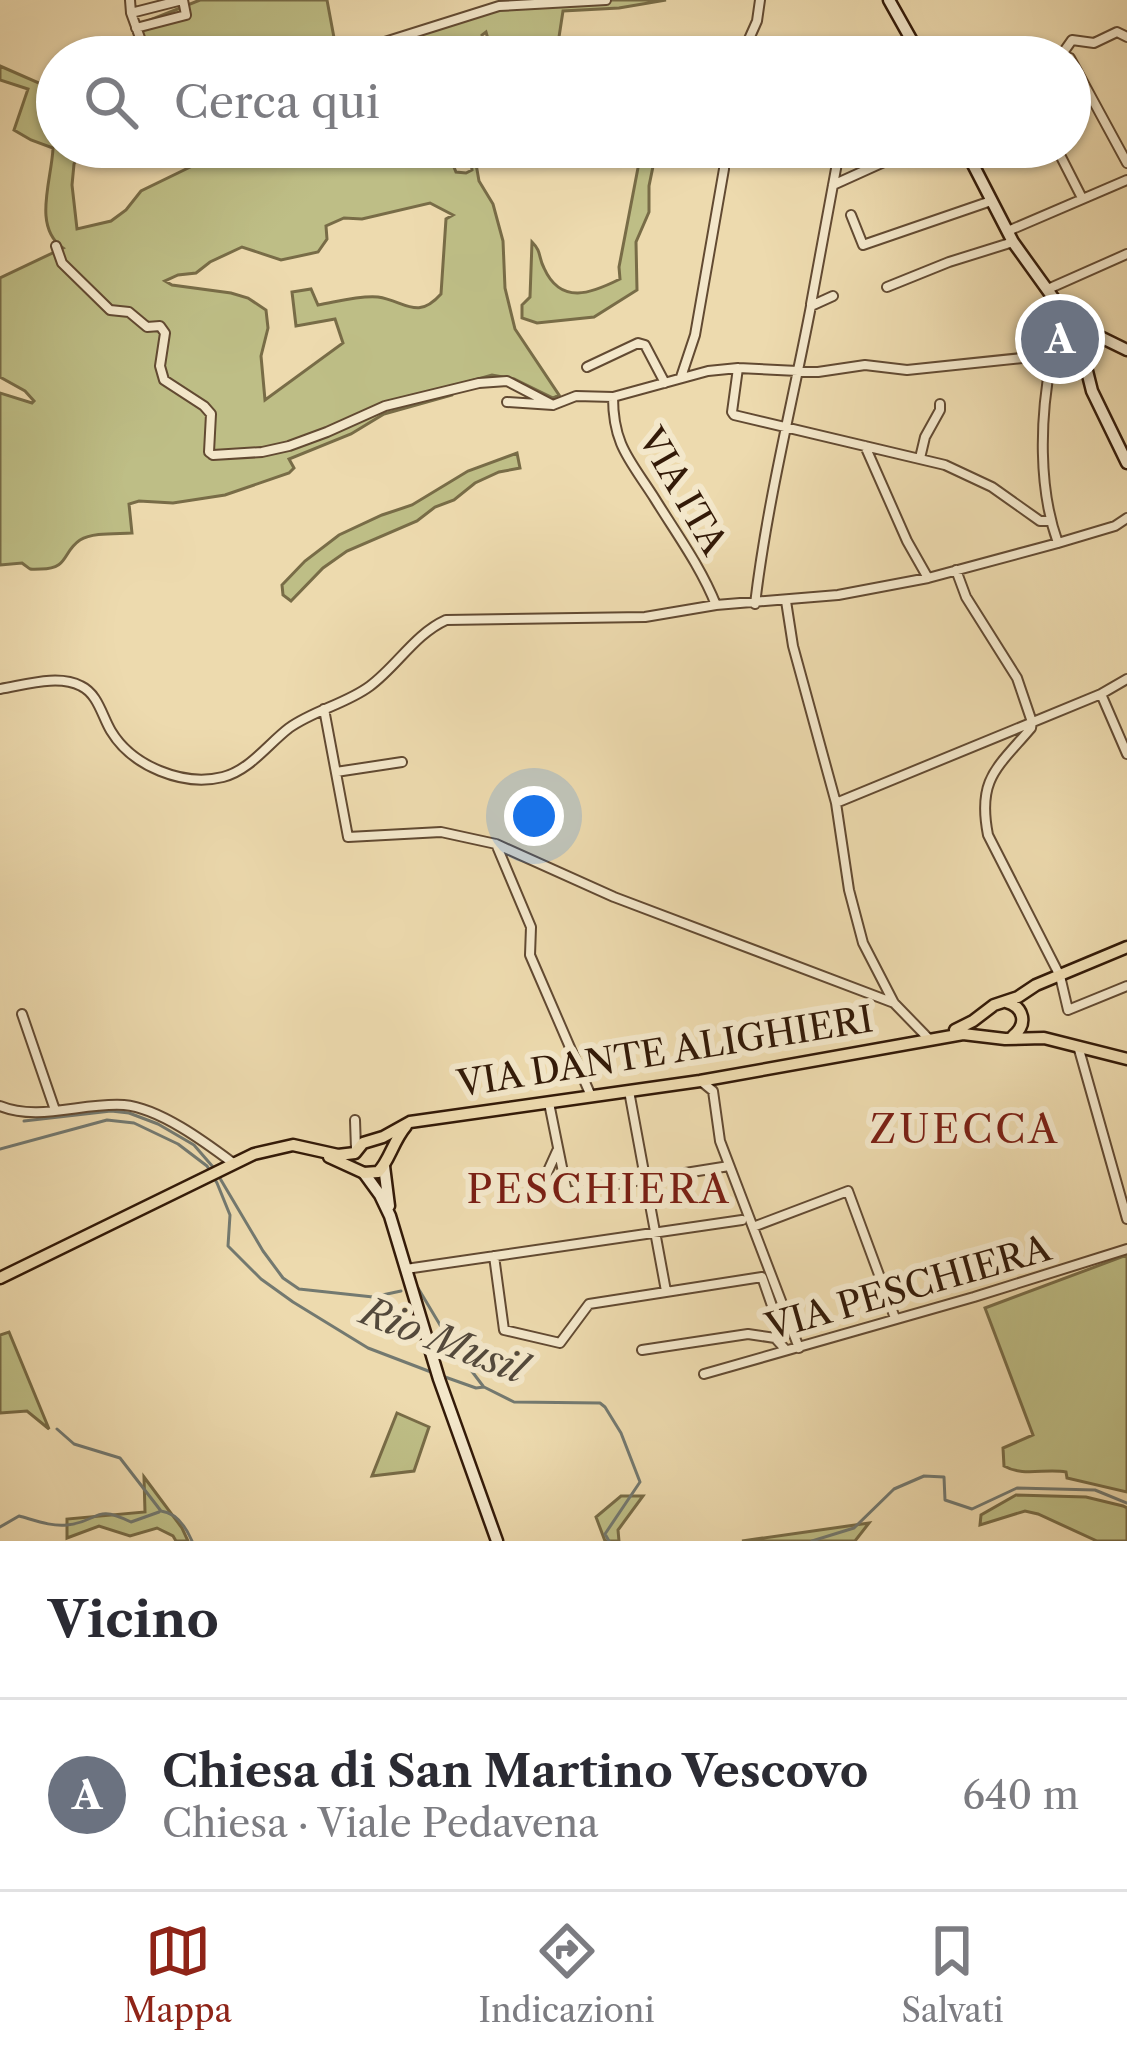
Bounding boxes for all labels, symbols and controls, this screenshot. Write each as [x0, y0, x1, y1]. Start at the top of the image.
search box [36, 36, 1091, 168]
icon: search [78, 69, 144, 135]
text: Cerca qui [174, 74, 380, 130]
pin: A [1021, 294, 1099, 384]
street label: VIA ITA [629, 419, 737, 563]
your location [504, 786, 564, 846]
street label: VIA DANTE ALIGHIERI [453, 996, 876, 1106]
district label: ZUECCA [870, 1105, 1060, 1153]
district label: PESCHIERA [466, 1165, 732, 1213]
street label: VIA PESCHIERA [760, 1225, 1057, 1349]
water label: Rio Musil [352, 1286, 537, 1395]
text: Vicino [48, 1588, 219, 1650]
text: Chiesa di San Martino Vescovo [162, 1743, 868, 1799]
text: A [72, 1771, 102, 1819]
text: 640 m [962, 1771, 1079, 1819]
text: Chiesa · Viale Pedavena [162, 1799, 599, 1847]
tab: Mappa [123, 1918, 232, 2031]
tab: Indicazioni [479, 1918, 655, 2031]
tab: Salvati [901, 1918, 1004, 2031]

